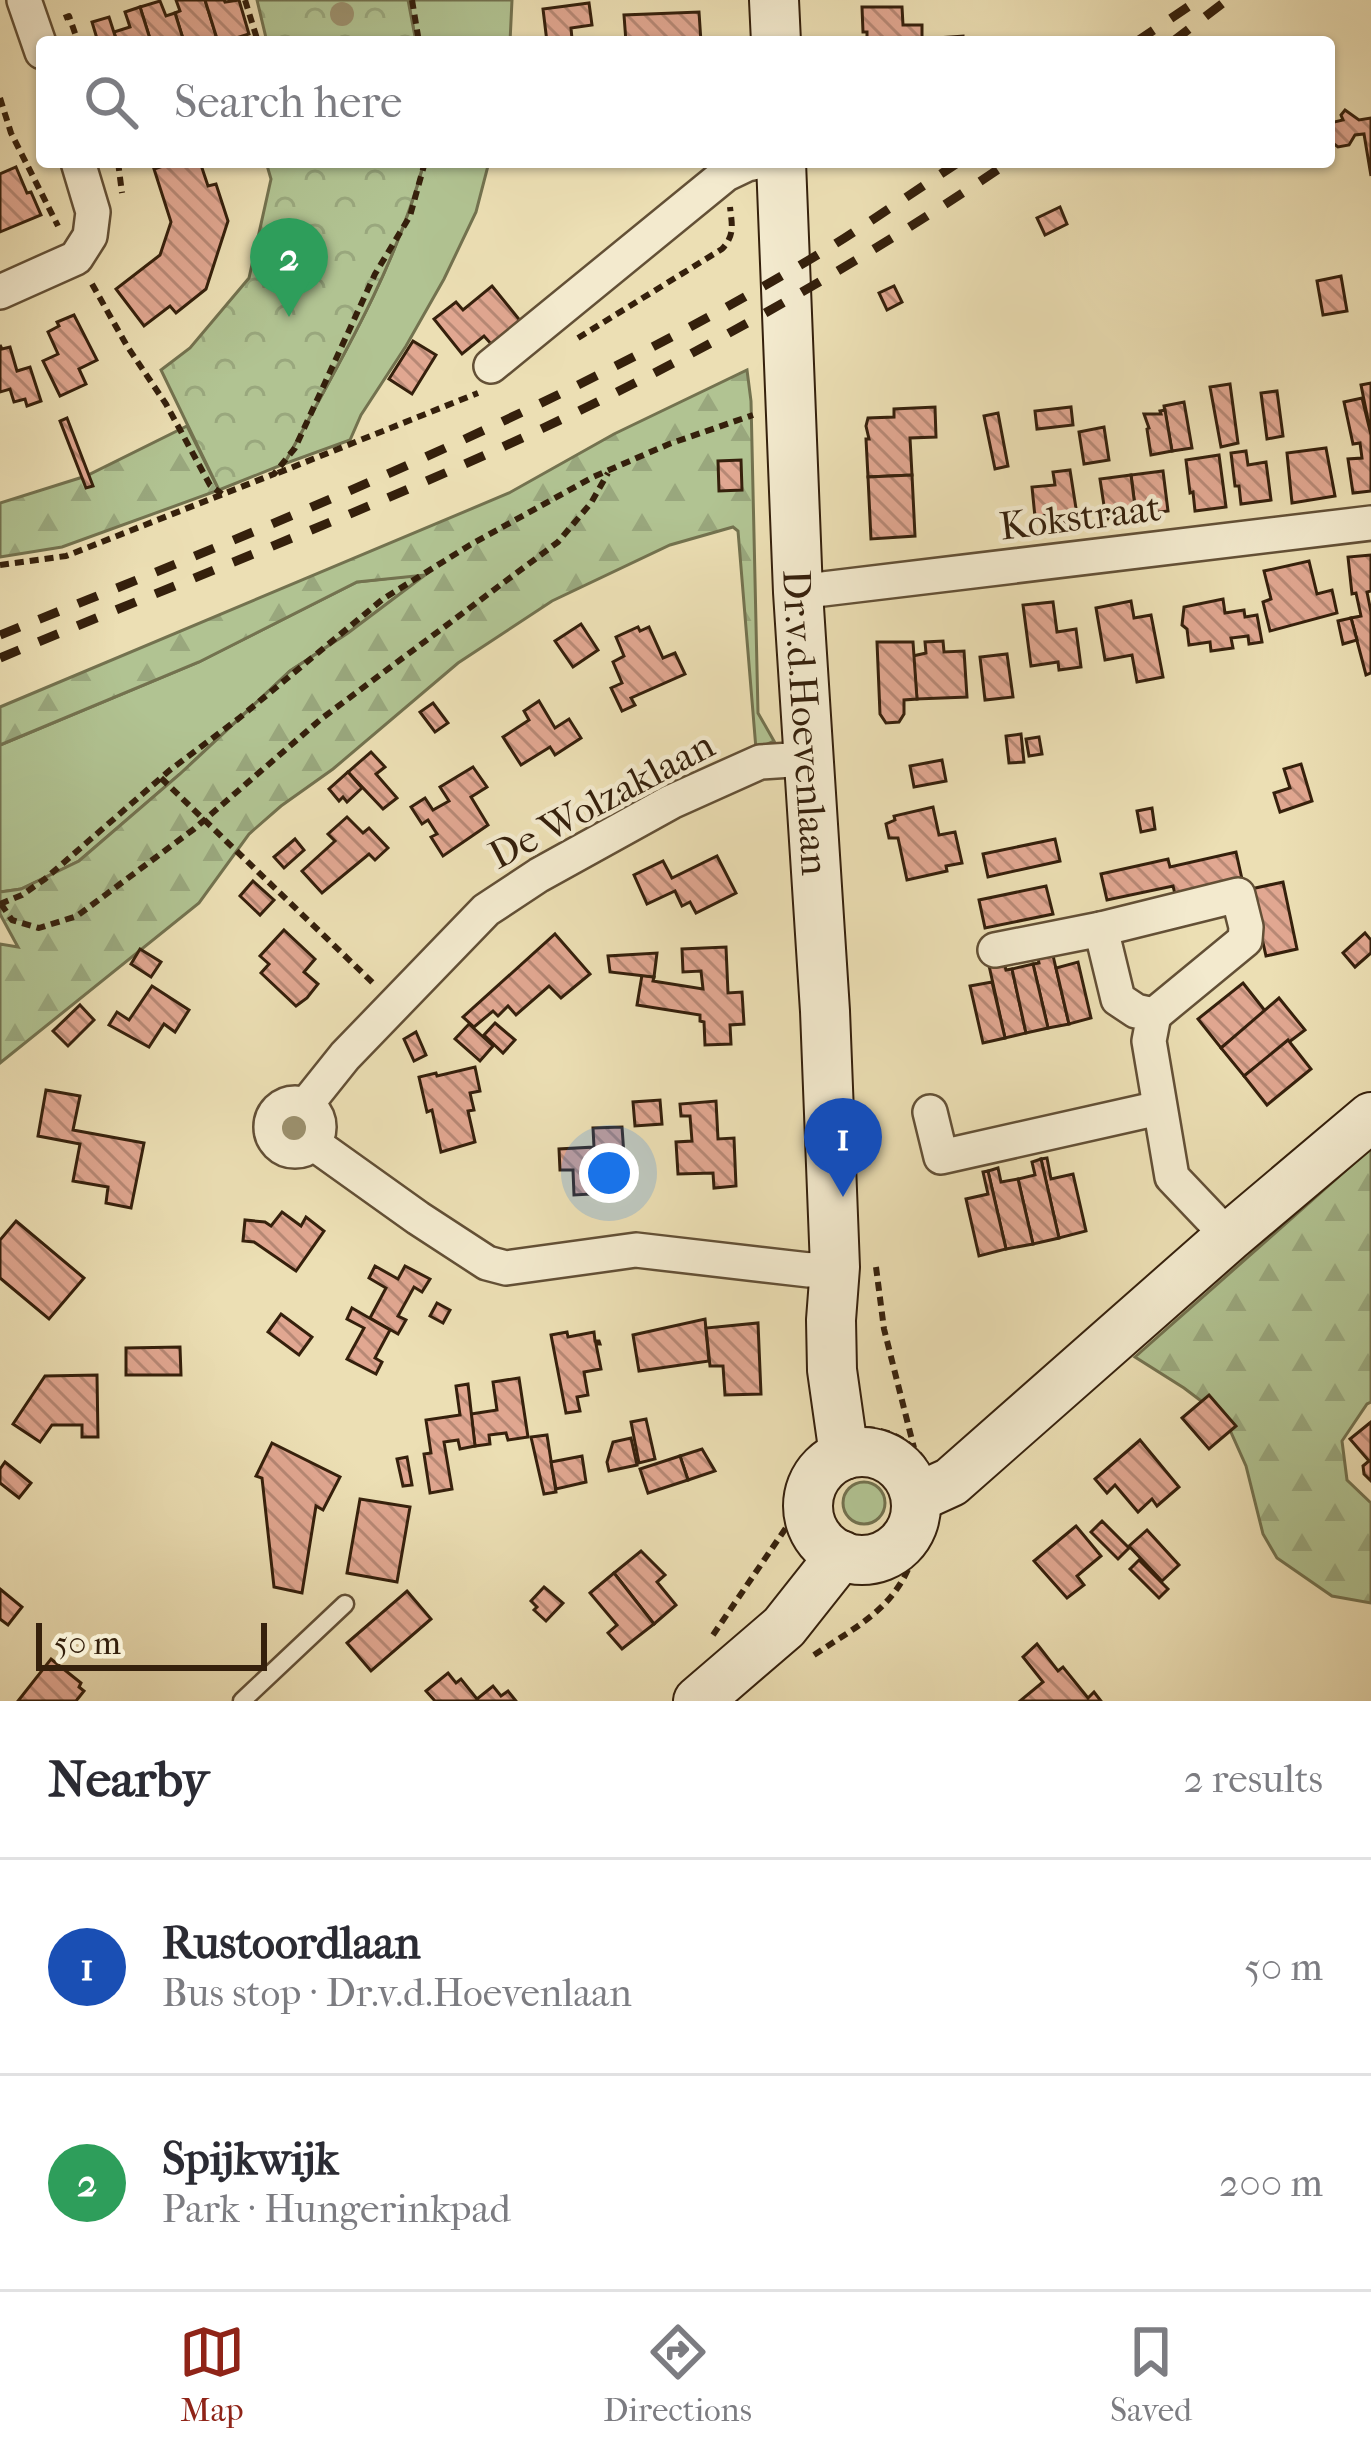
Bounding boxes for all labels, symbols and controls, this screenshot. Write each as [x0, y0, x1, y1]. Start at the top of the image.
search box [36, 36, 1335, 168]
icon: search [78, 69, 144, 135]
text: Search here [174, 76, 402, 129]
pin: 2 [250, 218, 328, 317]
street label: Kokstraat [997, 484, 1163, 550]
street label: Dr.v.d.Hoevenlaan [773, 569, 838, 877]
street label: De Wolzaklaan [481, 721, 722, 878]
pin: 1 [804, 1098, 882, 1197]
your location [579, 1143, 639, 1203]
scale bar [36, 1617, 267, 1670]
text: 50 m [54, 1624, 121, 1663]
text: Nearby [48, 1749, 209, 1809]
text: 2 results [1184, 1756, 1323, 1802]
text: Rustoordlaan [162, 1917, 421, 1970]
text: 1 [80, 1944, 94, 1990]
text: 50 m [1244, 1944, 1323, 1990]
text: Bus stop · Dr.v.d.Hoevenlaan [162, 1970, 632, 2016]
text: Spijkwijk [162, 2133, 338, 2186]
text: 2 [77, 2160, 97, 2206]
text: 200 m [1219, 2160, 1323, 2206]
text: Park · Hungerinkpad [162, 2186, 511, 2232]
tab: Map [179, 2319, 245, 2430]
tab: Directions [603, 2319, 752, 2430]
tab: Saved [1110, 2319, 1192, 2430]

